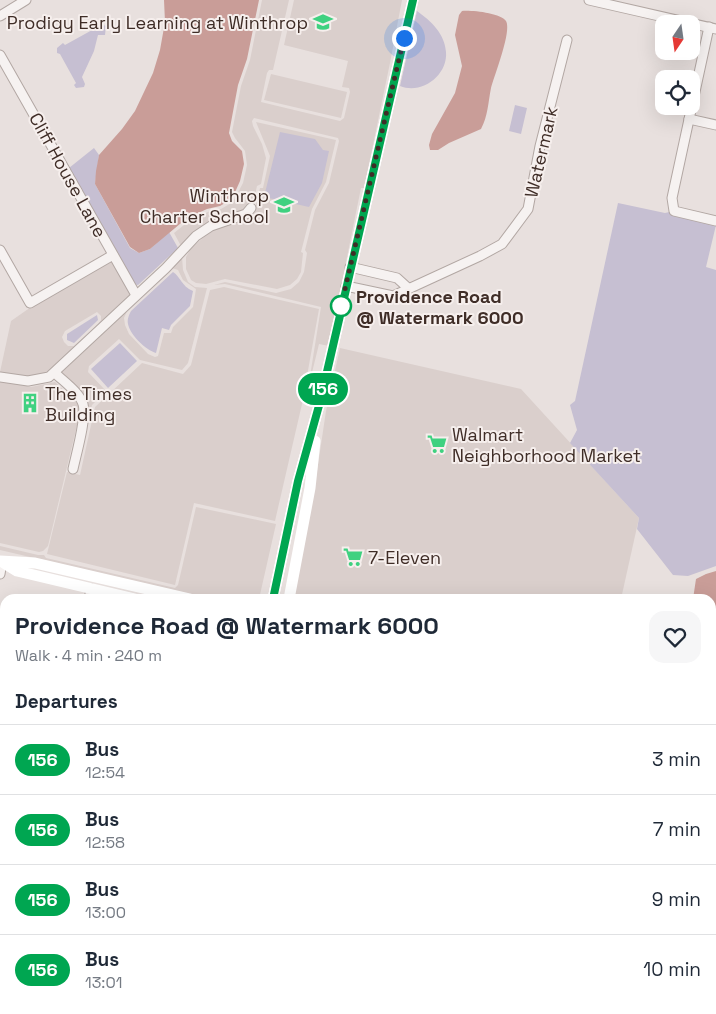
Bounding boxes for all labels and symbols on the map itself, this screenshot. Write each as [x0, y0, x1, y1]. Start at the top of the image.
place label: Prodigy Early Learning at Winthrop [7, 11, 308, 34]
school or university icon: Prodigy Early Learning at Winthrop [312, 11, 334, 33]
north arrow [655, 15, 700, 60]
your location [392, 26, 417, 51]
street label: Watermark [519, 104, 563, 200]
street label: Cliff House Lane [24, 108, 112, 242]
place label: Winthrop Charter School [140, 184, 269, 228]
school or university icon: Winthrop Charter School [273, 194, 295, 216]
place label: Providence Road @ Watermark 6000 [356, 285, 524, 329]
marker: Providence Road @ Watermark 6000 [330, 295, 352, 317]
line badge: 156 [294, 373, 352, 405]
place label: The Times Building [45, 382, 132, 426]
building icon: The Times Building [19, 392, 41, 414]
place label: Walmart Neighborhood Market [452, 423, 641, 467]
supermarket icon: Walmart Neighborhood Market [426, 433, 448, 455]
supermarket icon: 7-Eleven [342, 546, 364, 568]
place label: 7-Eleven [368, 546, 441, 569]

